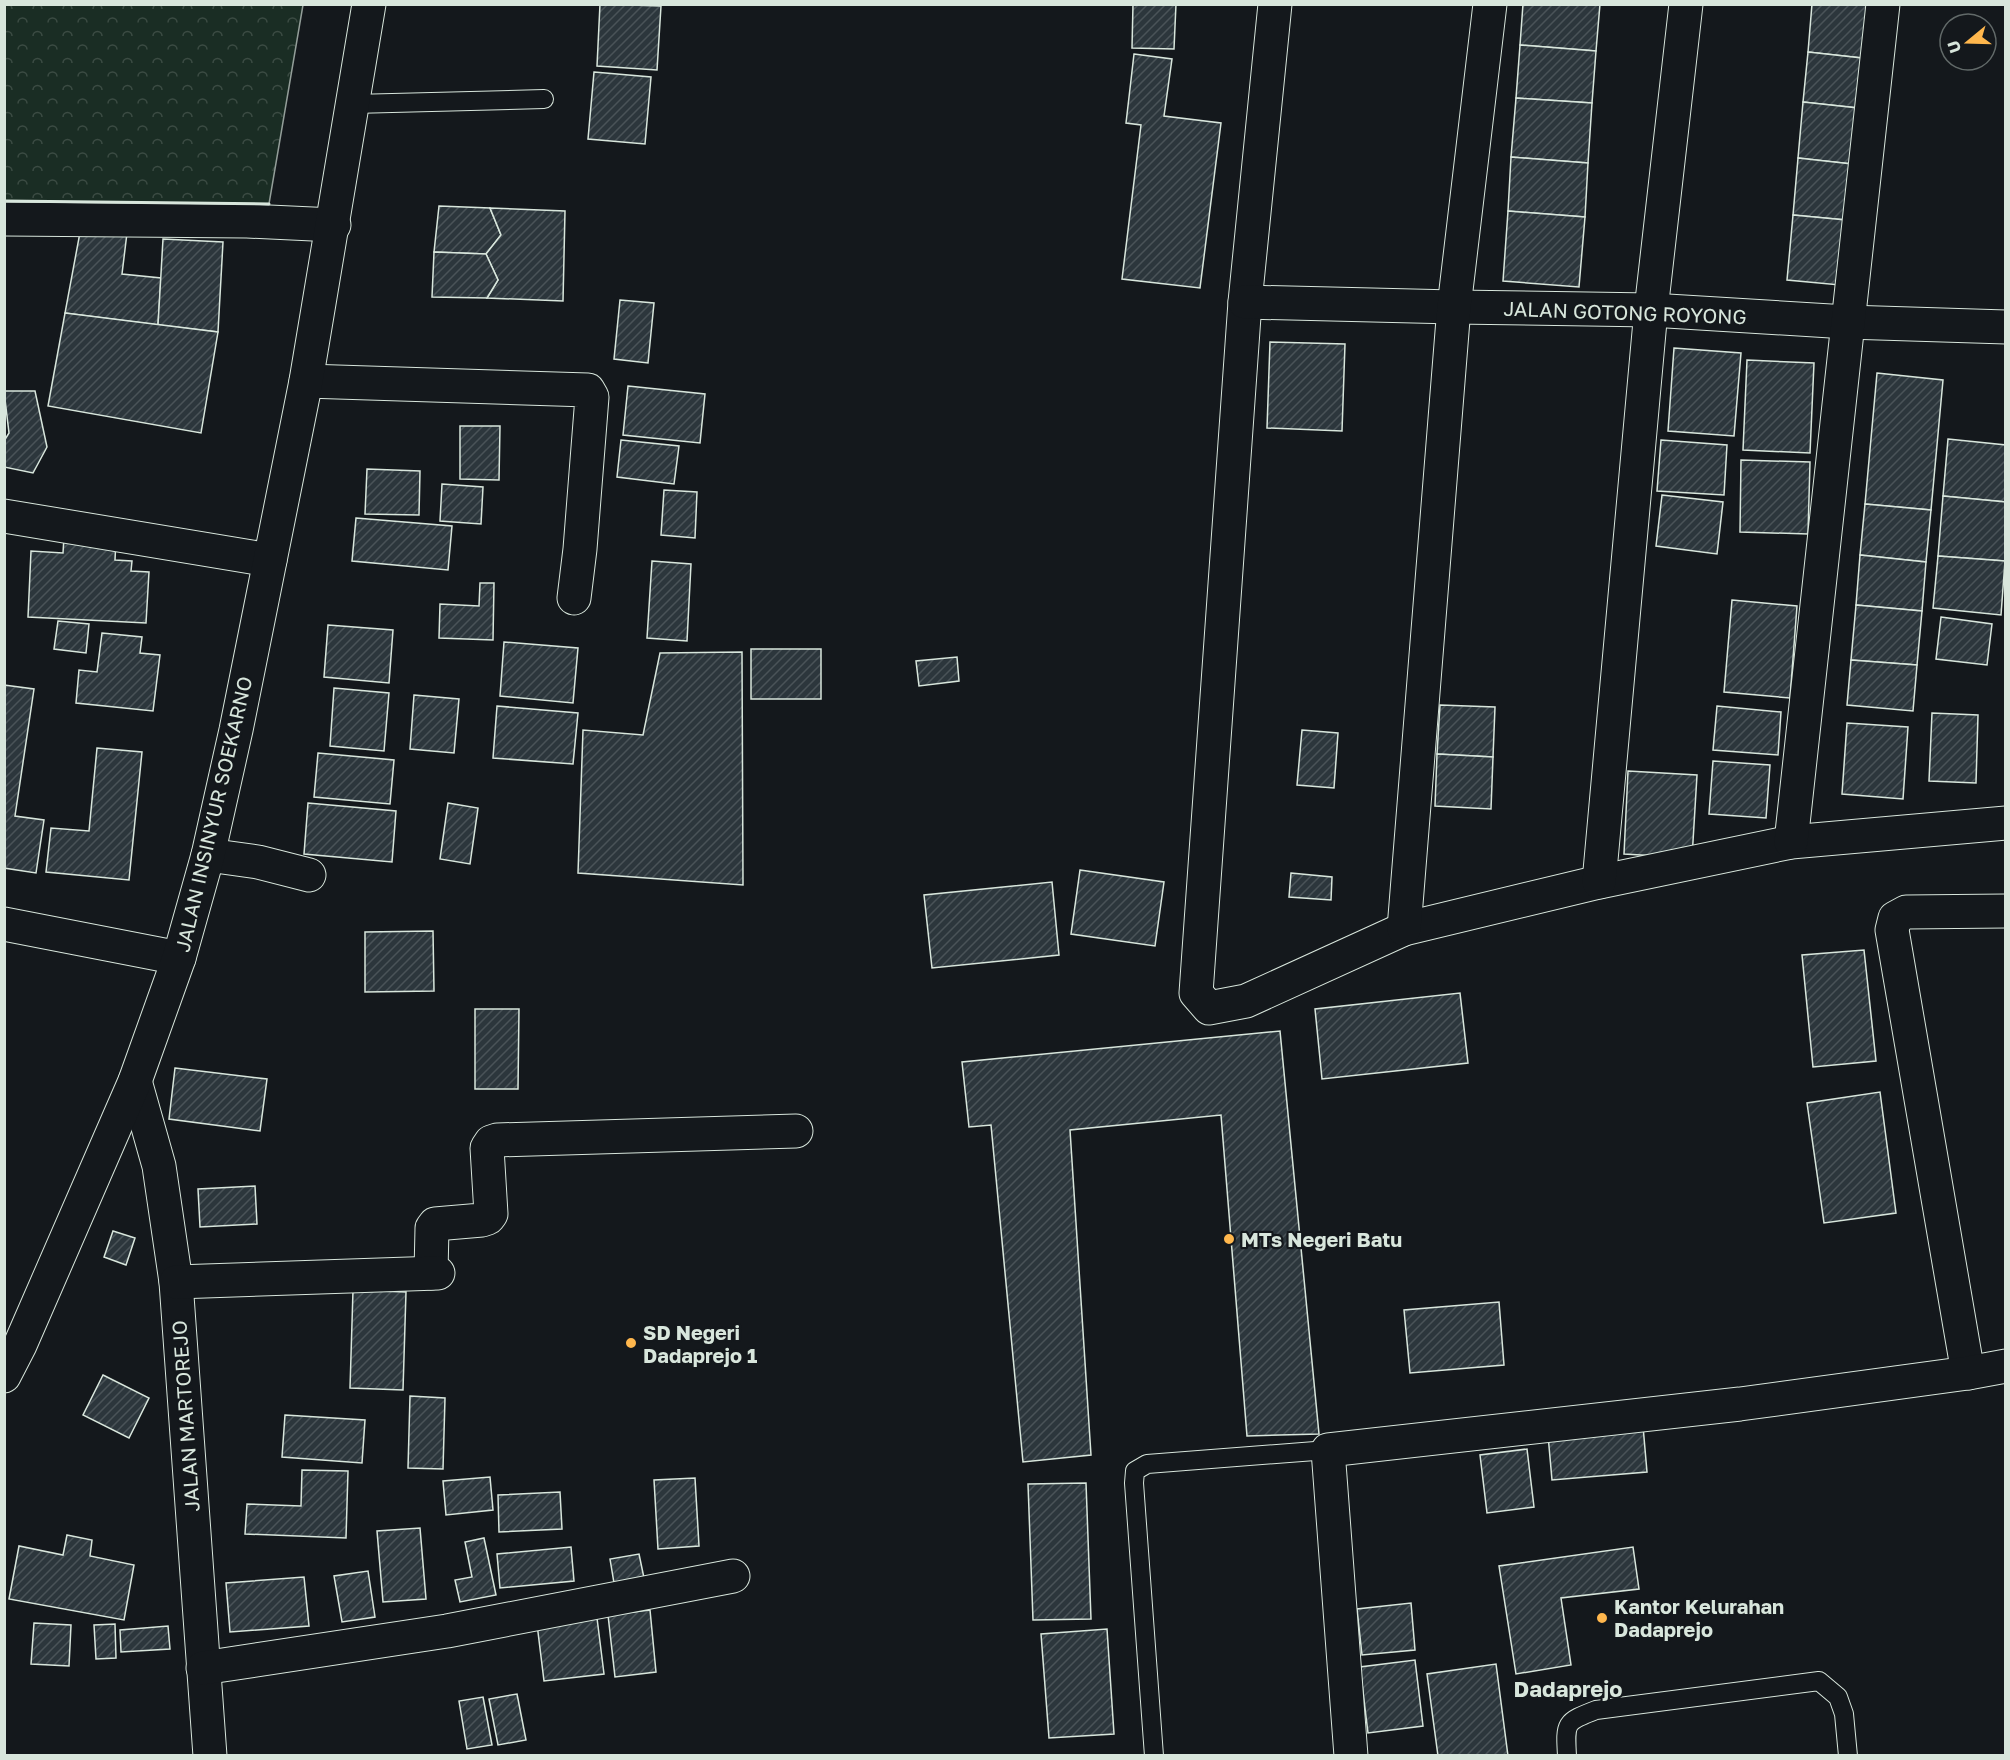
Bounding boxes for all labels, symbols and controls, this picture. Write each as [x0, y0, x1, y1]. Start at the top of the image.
north arrow [1938, 12, 1998, 72]
text: U [1942, 38, 1965, 56]
street label: JALAN GOTONG ROYONG [1503, 296, 1747, 328]
street label: JALAN INSINYUR SOEKARNO [170, 674, 256, 954]
place label: MTs Negeri Batu [1241, 1227, 1402, 1251]
marker: MTs Negeri Batu [1222, 1232, 1236, 1246]
street label: JALAN MARTOREJO [166, 1319, 204, 1513]
place label: SD Negeri Dadaprejo 1 [643, 1320, 757, 1367]
marker: SD Negeri Dadaprejo 1 [624, 1336, 638, 1350]
place label: Kantor Kelurahan Dadaprejo [1614, 1594, 1784, 1641]
marker: Kantor Kelurahan Dadaprejo [1595, 1611, 1609, 1625]
district label: Dadaprejo [1514, 1675, 1622, 1702]

